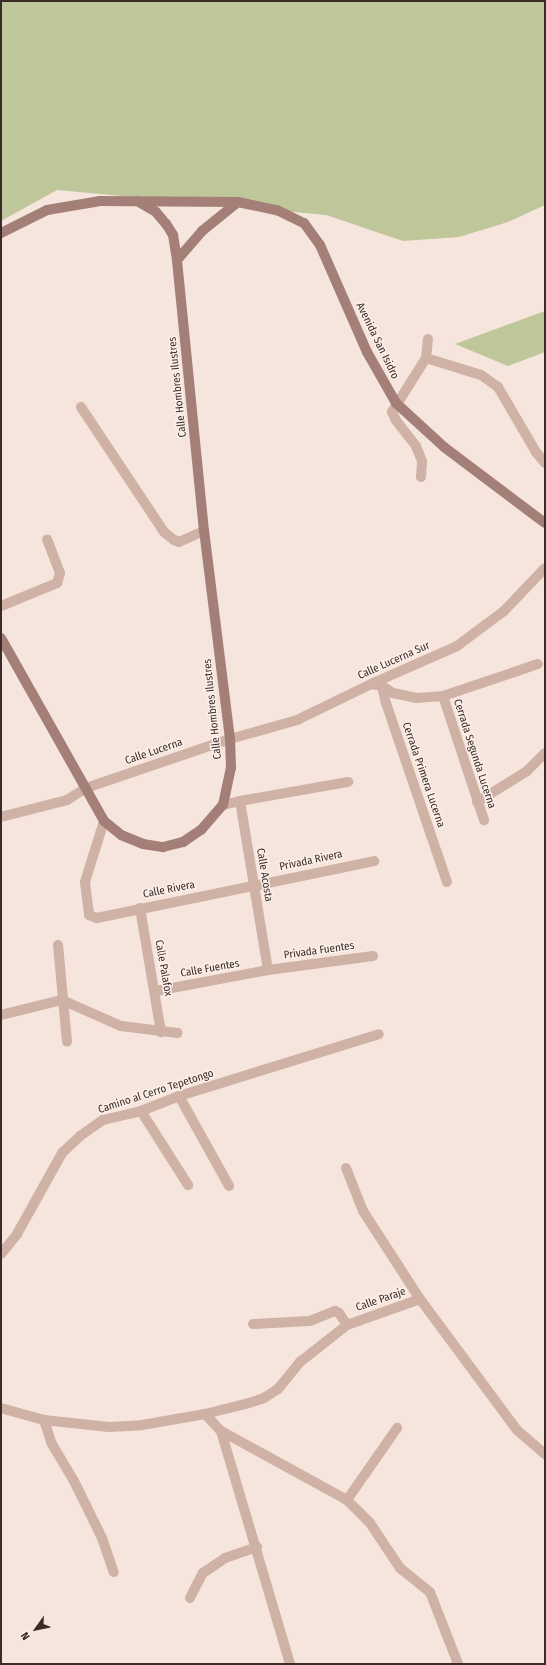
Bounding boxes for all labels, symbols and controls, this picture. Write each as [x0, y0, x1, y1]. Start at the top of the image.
street label: Avenida San Isidro [353, 301, 401, 381]
street label: Calle Hombres Ilustres [166, 336, 190, 438]
street label: Calle Lucerna Sur [356, 639, 432, 683]
street label: Calle Hombres Ilustres [201, 658, 225, 760]
street label: Cerrada Segunda Lucerna [450, 698, 498, 810]
street label: Cerrada Primera Lucerna [399, 721, 447, 829]
street label: Calle Lucerna [124, 736, 184, 768]
street label: Calle Acosta [253, 847, 275, 903]
street label: Privada Rivera [278, 848, 344, 874]
street label: Calle Rivera [142, 879, 196, 901]
street label: Calle Palafox [152, 939, 174, 997]
street label: Privada Fuentes [283, 940, 355, 962]
street label: Calle Fuentes [180, 957, 240, 981]
street label: Camino al Cerro Tepetongo [97, 1067, 215, 1117]
street label: Calle Paraje [354, 1285, 408, 1315]
north arrow [16, 1609, 56, 1649]
text: N [18, 1630, 33, 1642]

